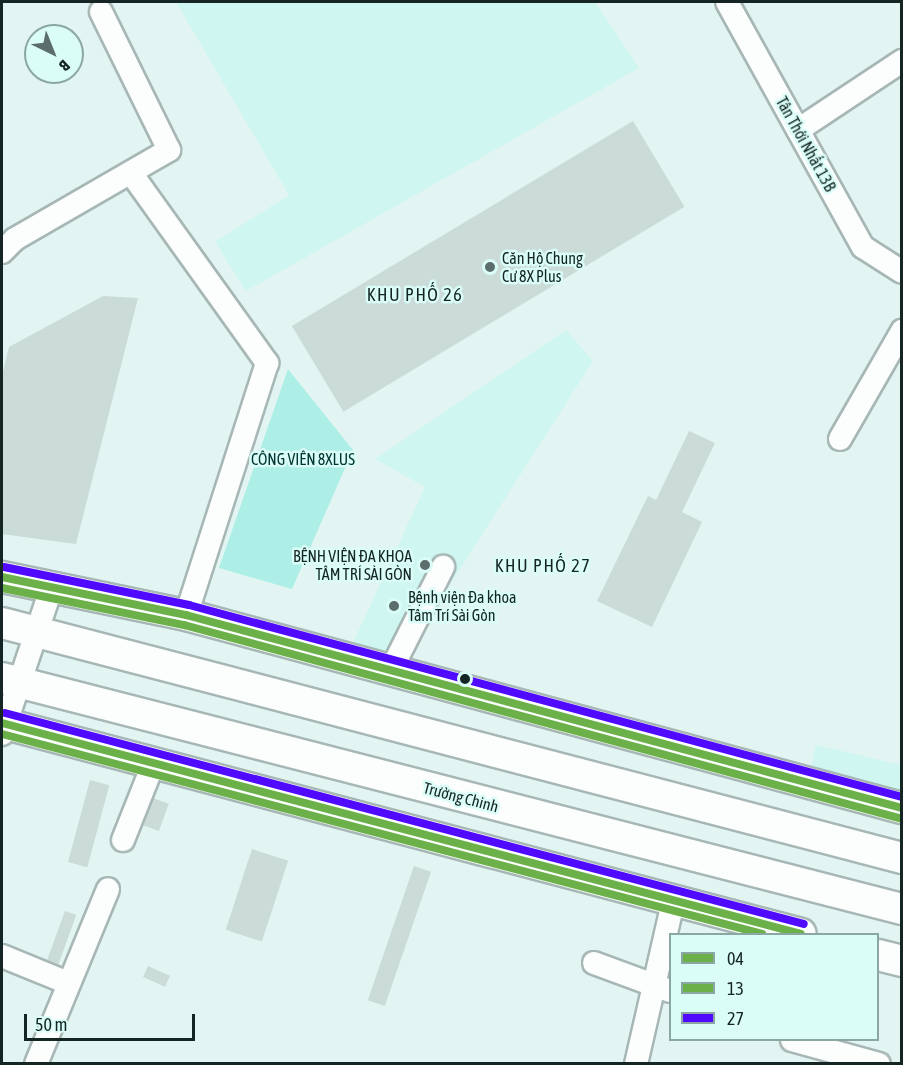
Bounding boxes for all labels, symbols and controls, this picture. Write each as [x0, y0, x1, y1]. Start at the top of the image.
north arrow [24, 24, 84, 84]
text: B [56, 57, 74, 75]
street label: Tân Thới Nhất 13B [772, 93, 840, 195]
place label: Căn Hộ Chung Cư 8X Plus [502, 248, 583, 286]
marker: Căn Hộ Chung Cư 8X Plus [483, 260, 497, 274]
district label: KHU PHỐ 26 [367, 284, 463, 306]
park label: CÔNG VIÊN 8XLUS [251, 449, 355, 469]
place label: BỆNH VIỆN ĐA KHOA TÂM TRÍ SÀI GÒN [293, 546, 412, 584]
district label: KHU PHỐ 27 [495, 555, 591, 577]
marker: BỆNH VIỆN ĐA KHOA TÂM TRÍ SÀI GÒN [416, 556, 434, 574]
place label: Bệnh viện Đa khoa Tâm Trí Sài Gòn [408, 587, 516, 625]
marker: Bệnh viện Đa khoa Tâm Trí Sài Gòn [385, 597, 403, 615]
unlabelled marker [459, 673, 471, 685]
street label: Trường Chinh [421, 778, 501, 816]
legend [669, 933, 879, 1041]
text: 04 [727, 948, 744, 969]
text: 13 [727, 978, 744, 999]
scale bar [27, 1002, 198, 1040]
text: 27 [727, 1008, 744, 1029]
text: 50 m [35, 1014, 67, 1035]

